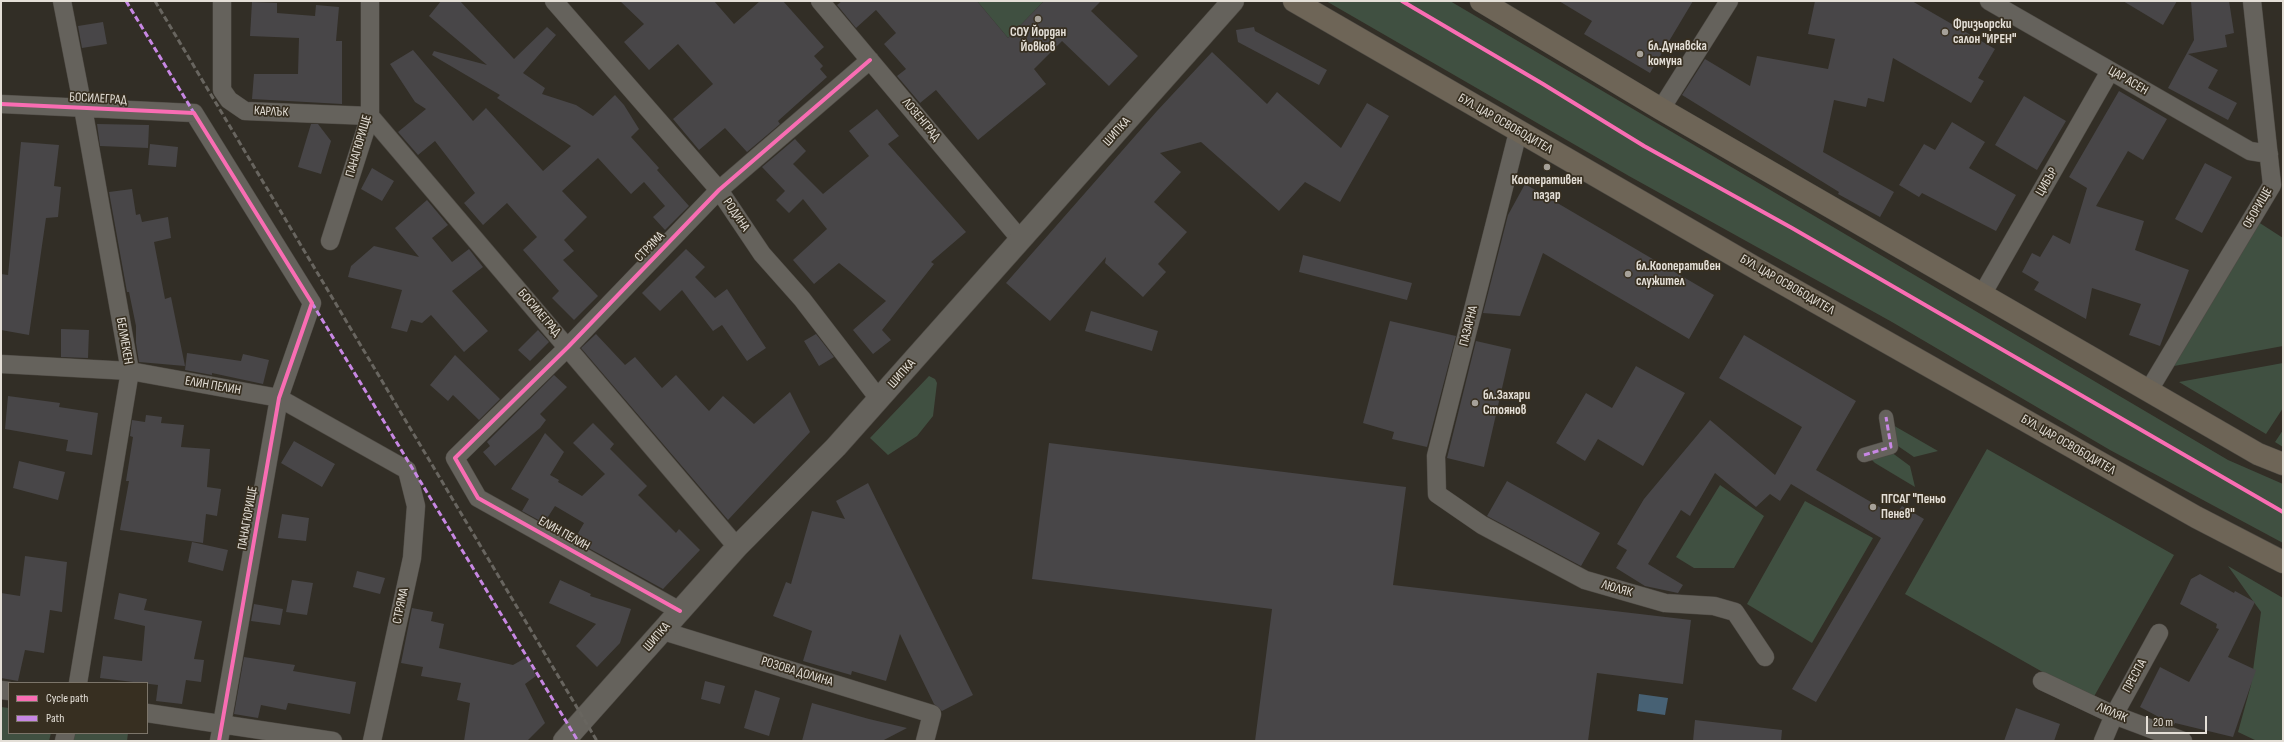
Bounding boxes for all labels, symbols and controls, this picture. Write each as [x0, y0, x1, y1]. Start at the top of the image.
marker: СОУ Йордан Йовков [1033, 14, 1043, 24]
place label: Фризьорски салон "ИРЕН" [1953, 17, 2016, 48]
place label: СОУ Йордан Йовков [1010, 25, 1066, 56]
marker: Фризьорски салон "ИРЕН" [1940, 27, 1950, 37]
place label: бл.Дунавска комуна [1648, 39, 1707, 70]
marker: бл.Дунавска комуна [1635, 49, 1645, 59]
street label: ЦАР АСЕН [2105, 63, 2151, 99]
street label: БОСИЛЕГРАД [69, 90, 127, 108]
street label: БУЛ. ЦАР ОСВОБОДИТЕЛ [1455, 91, 1555, 157]
street label: ЛОЗЕНГРАД [899, 95, 943, 145]
street label: КАРЛЪК [253, 103, 289, 121]
street label: ПАНАГЮРИЩЕ [343, 113, 375, 179]
street label: ШИПКА [1100, 114, 1134, 150]
marker: Кооперативен пазар [1542, 162, 1552, 172]
street label: ЦИБЪР [2033, 165, 2061, 199]
place label: Кооперативен пазар [1511, 173, 1583, 204]
street label: ОБОРИЩЕ [2240, 185, 2276, 231]
street label: РОДИНА [719, 195, 753, 235]
street label: СТРЯМА [632, 229, 668, 265]
street label: БУЛ. ЦАР ОСВОБОДИТЕЛ [1737, 252, 1837, 318]
place label: бл.Кооперативен служител [1636, 259, 1721, 290]
marker: бл.Кооперативен служител [1623, 269, 1633, 279]
street label: БОСИЛЕГРАД [514, 286, 564, 340]
street label: ПАЗАРНА [1456, 304, 1482, 348]
street label: БЕЛМЕКЕН [112, 316, 136, 366]
street label: ШИПКА [885, 356, 919, 392]
street label: ЕЛИН ПЕЛИН [184, 373, 242, 399]
place label: бл.Захари Стоянов [1483, 388, 1530, 419]
marker: бл.Захари Стоянов [1470, 398, 1480, 408]
street label: БУЛ. ЦАР ОСВОБОДИТЕЛ [2018, 412, 2118, 478]
street label: ПАНАГЮРИЩЕ [235, 485, 261, 551]
place label: ПГСАГ "Пеньо Пенев" [1881, 492, 1946, 523]
marker: ПГСАГ "Пеньо Пенев" [1868, 502, 1878, 512]
street label: ЕЛИН ПЕЛИН [536, 513, 592, 555]
street label: ЛЮЛЯК [1600, 577, 1634, 601]
street label: СТРЯМА [390, 587, 412, 625]
street label: ШИПКА [640, 619, 674, 655]
street label: РОЗОВА ДОЛИНА [759, 654, 835, 690]
street label: ПРЕСПА [2120, 657, 2150, 695]
legend [8, 682, 148, 734]
text: Cycle path [46, 691, 88, 706]
street label: ЛЮЛЯК [2095, 700, 2129, 726]
scale bar [2148, 708, 2209, 734]
text: Path [46, 711, 64, 726]
text: 20 m [2153, 715, 2173, 730]

